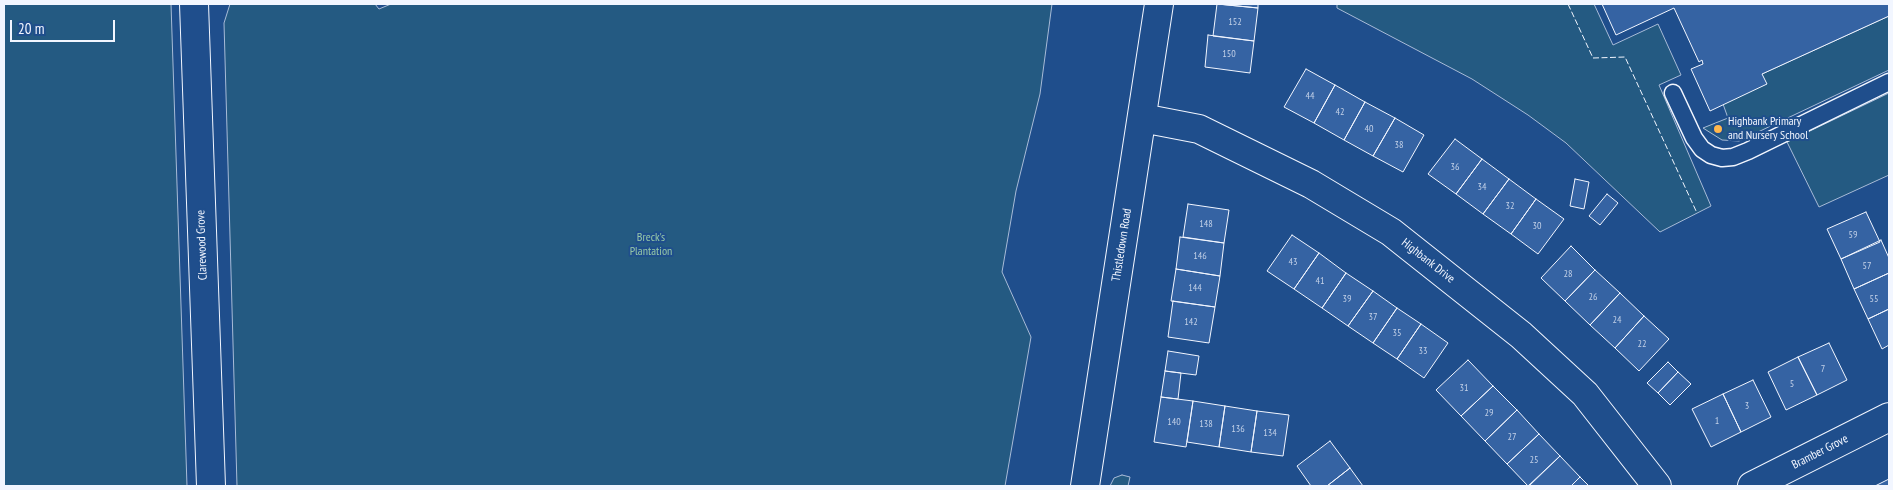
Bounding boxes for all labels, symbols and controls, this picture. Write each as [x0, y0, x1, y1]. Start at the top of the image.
scale bar [12, 10, 118, 42]
house number: 152 [1228, 16, 1242, 28]
text: 20 m [18, 19, 44, 38]
house number: 150 [1222, 48, 1236, 60]
house number: 44 [1306, 90, 1314, 102]
house number: 42 [1336, 106, 1344, 118]
place label: Highbank Primary and Nursery School [1728, 115, 1808, 143]
house number: 40 [1365, 123, 1373, 135]
marker: Highbank Primary and Nursery School [1712, 123, 1724, 135]
house number: 38 [1395, 139, 1403, 151]
house number: 36 [1451, 161, 1459, 173]
house number: 34 [1478, 181, 1486, 193]
house number: 32 [1506, 200, 1514, 212]
street label: Thistledown Road [1109, 207, 1135, 283]
street label: Clarewood Grove [194, 210, 210, 280]
house number: 148 [1199, 218, 1213, 230]
house number: 30 [1533, 220, 1541, 232]
house number: 59 [1849, 229, 1857, 241]
park label: Breck's Plantation [630, 231, 672, 259]
street label: Highbank Drive [1398, 236, 1458, 286]
house number: 146 [1193, 250, 1207, 262]
house number: 43 [1289, 256, 1297, 268]
house number: 57 [1863, 260, 1871, 272]
house number: 28 [1564, 268, 1572, 280]
house number: 41 [1316, 275, 1324, 287]
house number: 144 [1188, 282, 1202, 294]
house number: 26 [1589, 291, 1597, 303]
house number: 39 [1343, 293, 1351, 305]
house number: 55 [1870, 293, 1878, 305]
house number: 37 [1369, 311, 1377, 323]
house number: 24 [1613, 314, 1621, 326]
house number: 142 [1184, 316, 1198, 328]
house number: 35 [1393, 327, 1401, 339]
house number: 22 [1638, 338, 1646, 350]
house number: 33 [1419, 345, 1427, 357]
house number: 7 [1821, 363, 1825, 375]
house number: 5 [1790, 378, 1794, 390]
house number: 31 [1460, 382, 1468, 394]
house number: 3 [1745, 400, 1749, 412]
house number: 29 [1485, 407, 1493, 419]
house number: 1 [1715, 415, 1719, 427]
house number: 140 [1167, 416, 1181, 428]
house number: 138 [1199, 418, 1213, 430]
house number: 136 [1231, 423, 1245, 435]
house number: 134 [1263, 427, 1277, 439]
house number: 27 [1508, 431, 1516, 443]
street label: Bramber Grove [1789, 432, 1851, 472]
house number: 25 [1530, 454, 1538, 466]

